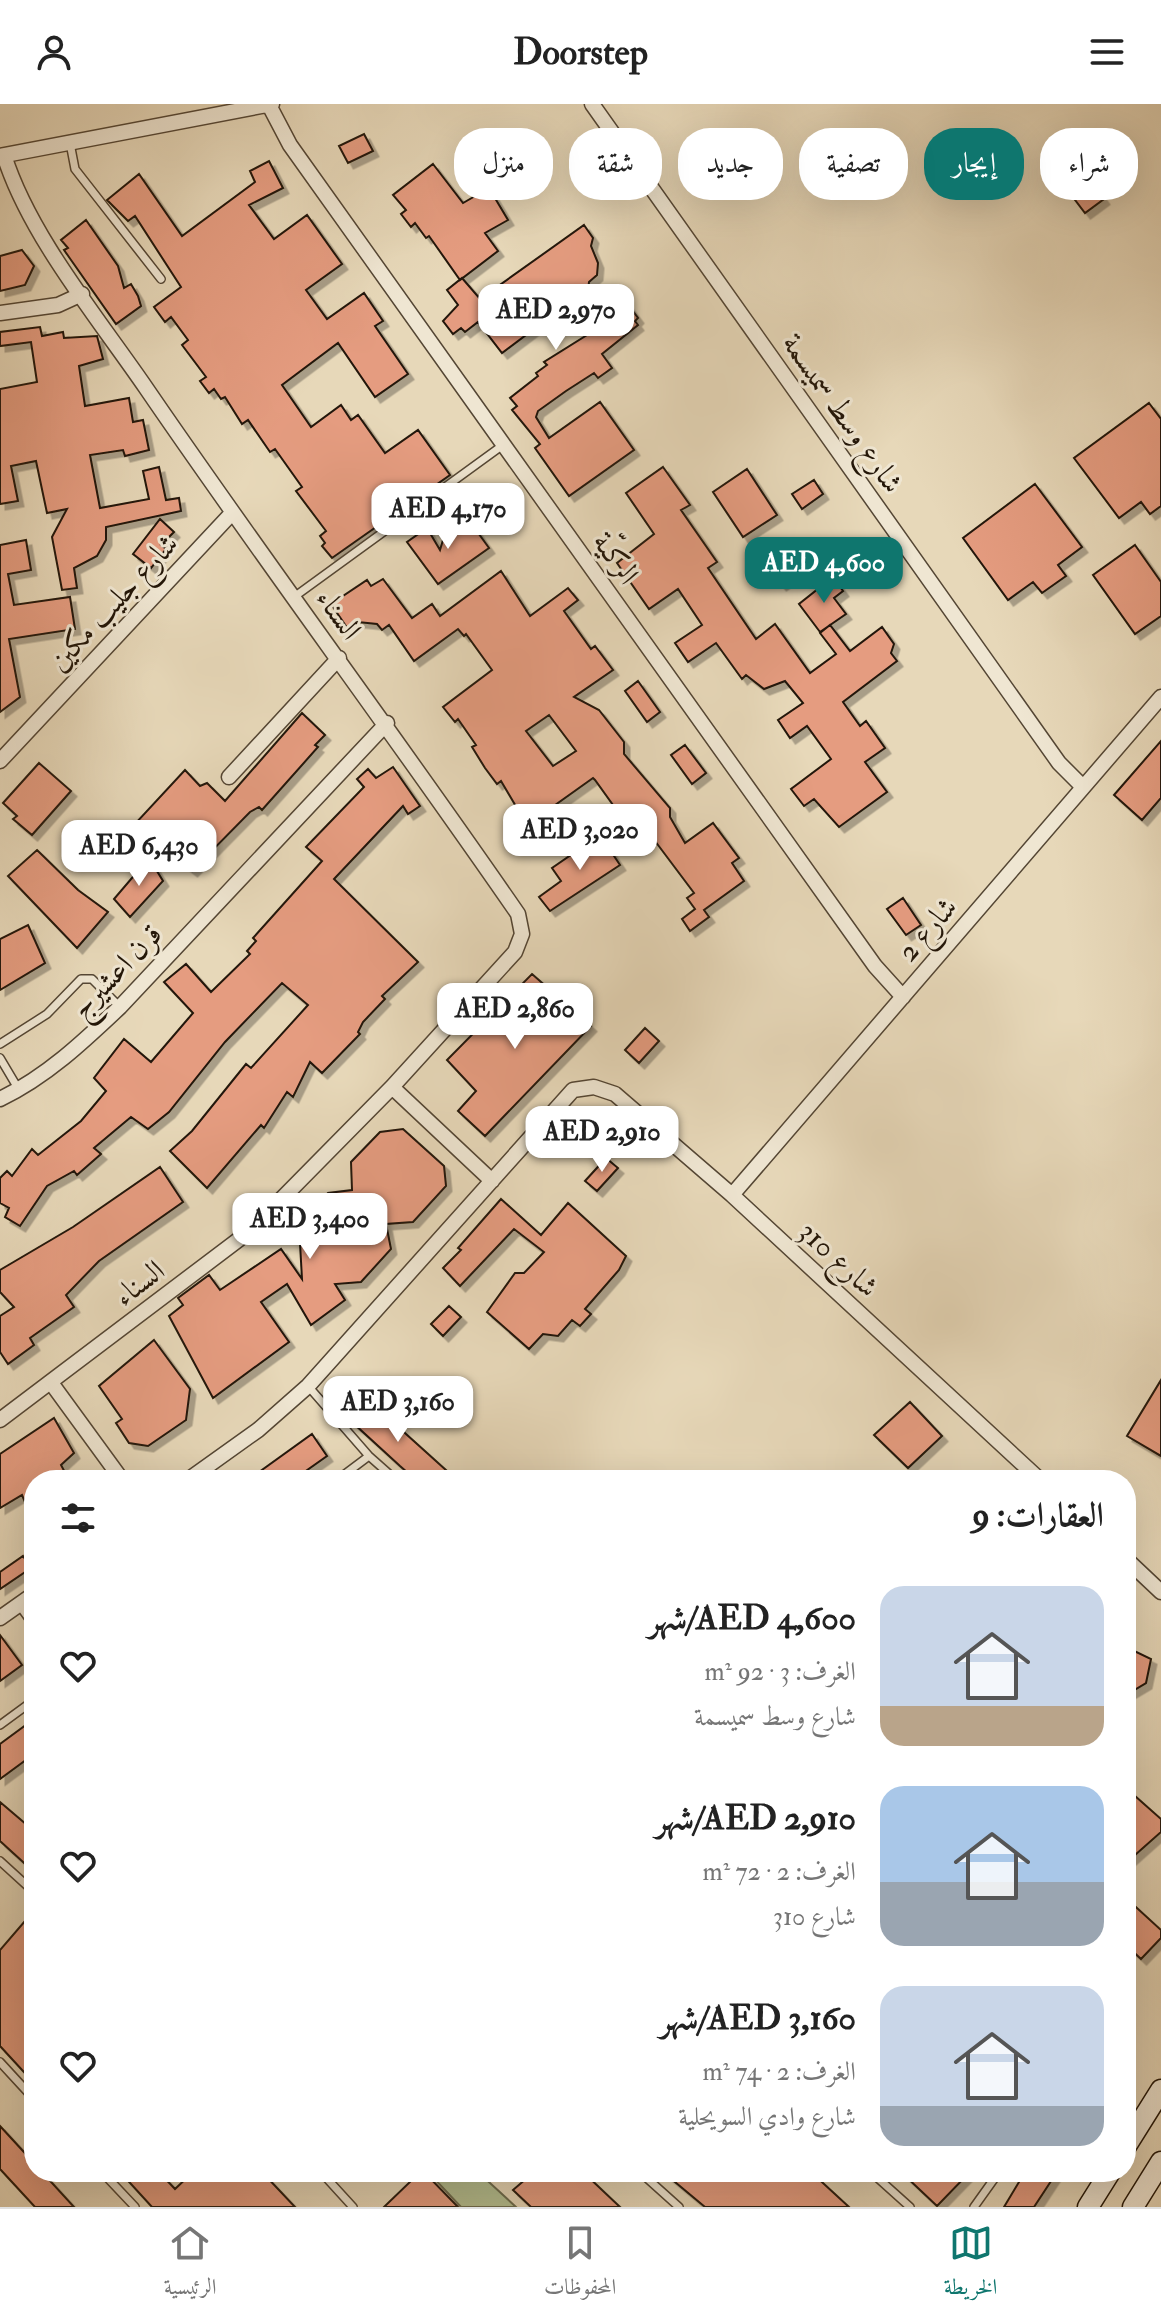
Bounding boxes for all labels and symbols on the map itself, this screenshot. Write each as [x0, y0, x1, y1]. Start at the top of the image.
pin: AED 2,970 [464, 284, 648, 352]
street label: شارع وسط سميسمة [769, 326, 911, 504]
pin: AED 4,170 [356, 483, 540, 551]
street label: الركيّة [584, 524, 648, 592]
street label: شارع جليب مكين [40, 526, 191, 683]
pin: AED 4,600 [732, 537, 916, 605]
street label: السناء [308, 581, 370, 647]
pin: AED 3,020 [488, 804, 672, 872]
pin: AED 6,430 [47, 820, 231, 888]
street label: شارع 2 [889, 889, 970, 973]
street label: قرن اعشيرج [62, 916, 175, 1031]
pin: AED 2,860 [423, 983, 607, 1051]
pin: AED 2,910 [510, 1106, 694, 1174]
pin: AED 3,400 [218, 1193, 402, 1261]
street label: شارع 310 [787, 1213, 886, 1310]
street label: السناء [106, 1252, 172, 1315]
pin: AED 3,160 [306, 1376, 490, 1444]

